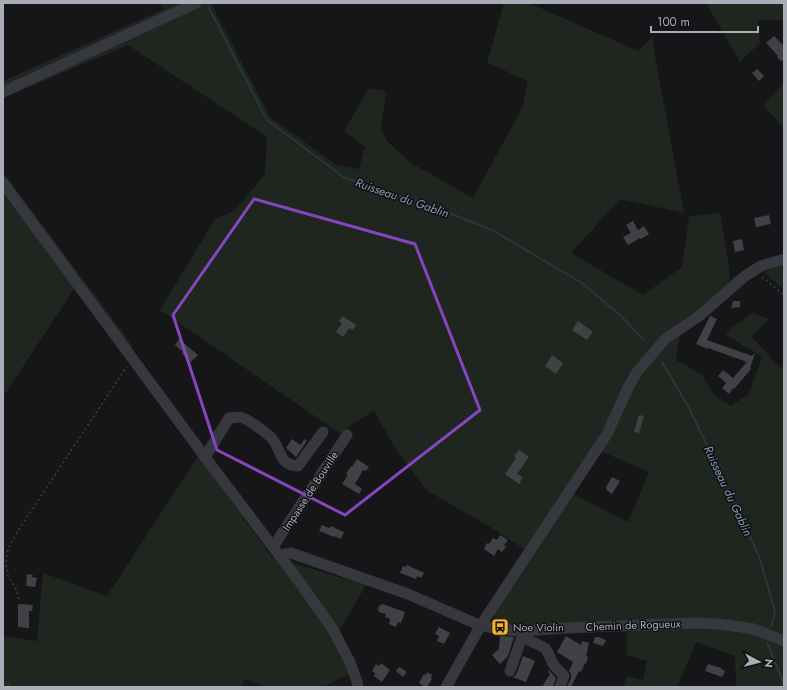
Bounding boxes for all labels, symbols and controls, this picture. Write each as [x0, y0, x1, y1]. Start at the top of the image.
scale bar [651, 8, 758, 34]
text: 100 m [657, 13, 690, 31]
water label: Ruisseau du Gablin [353, 174, 451, 222]
water label: Ruisseau du Gablin [699, 443, 757, 539]
street label: Impasse de Bouville [278, 448, 342, 534]
street label: Chemin de Rogueux [585, 615, 681, 635]
bus stop icon: Noe Violin [490, 617, 510, 637]
place label: Noe Violin [513, 619, 564, 635]
north arrow [739, 642, 779, 682]
text: N [760, 658, 777, 669]

